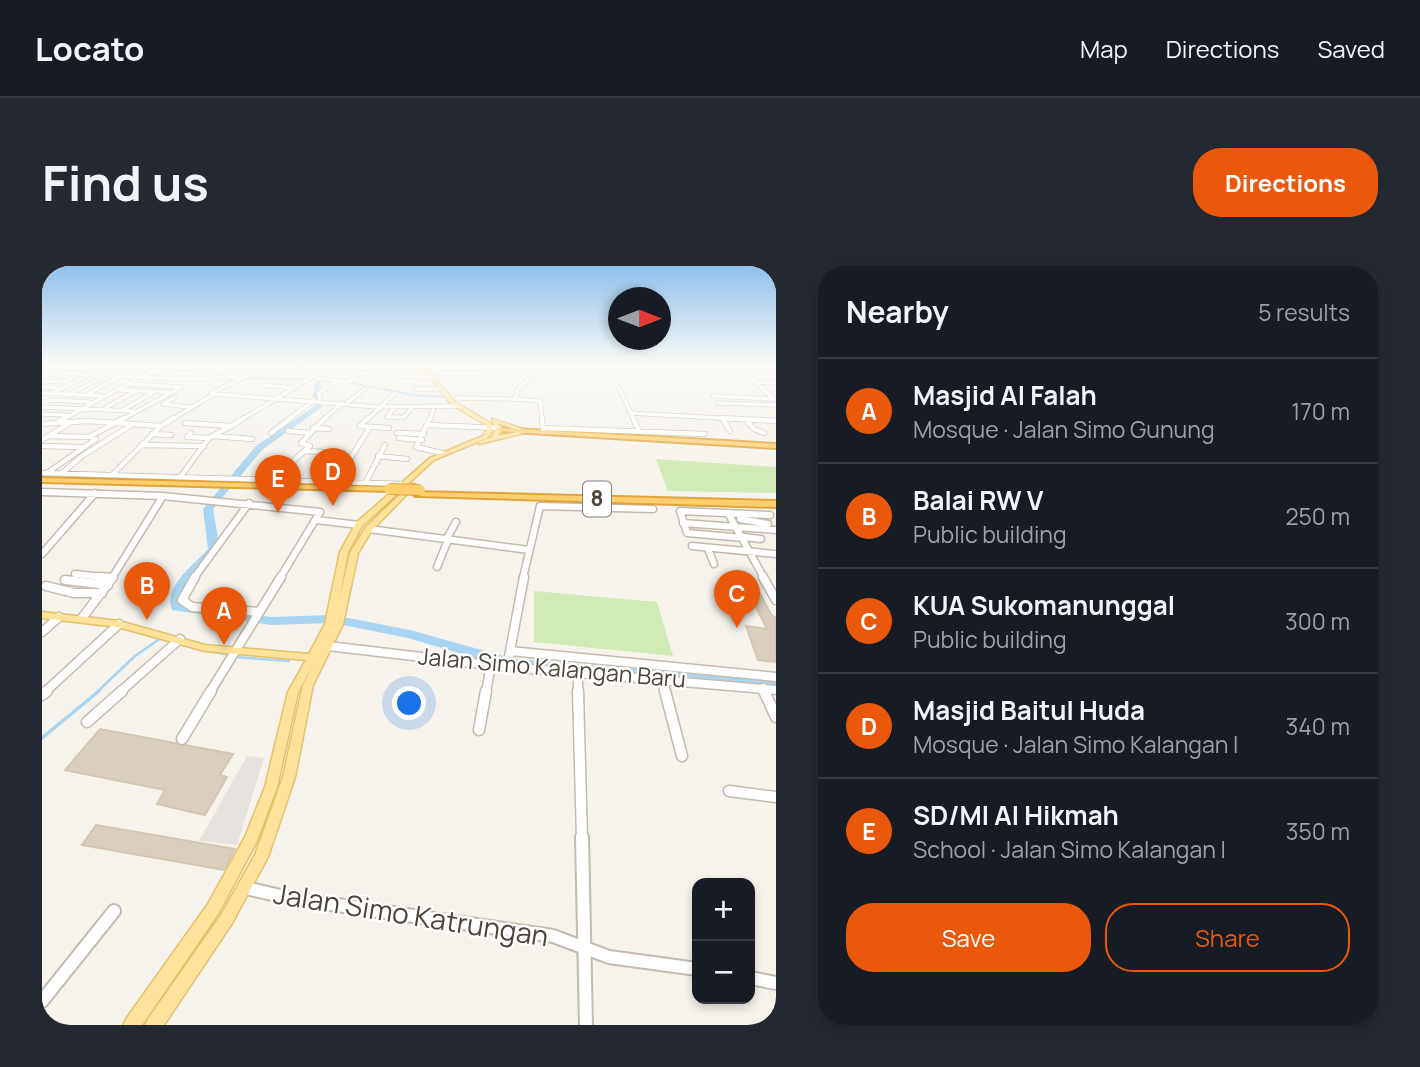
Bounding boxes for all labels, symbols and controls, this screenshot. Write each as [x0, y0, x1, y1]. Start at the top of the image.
text: Locato [35, 26, 145, 71]
text: Map [1080, 32, 1128, 65]
text: Directions [1166, 32, 1279, 65]
text: Saved [1317, 32, 1385, 65]
button: Directions [1193, 148, 1378, 217]
text: Find us [42, 149, 209, 216]
north arrow [608, 287, 671, 350]
text: Nearby [846, 291, 949, 332]
text: 5 results [1258, 296, 1350, 328]
text: Masjid Al Falah [913, 377, 1097, 413]
text: A [861, 395, 877, 427]
text: 170 m [1291, 395, 1350, 427]
text: Mosque · Jalan Simo Gunung [913, 413, 1215, 445]
pin: D [310, 448, 356, 506]
pin: E [255, 455, 301, 513]
road number: 8 [583, 482, 611, 516]
text: Balai RW V [913, 482, 1044, 518]
text: B [862, 500, 876, 532]
text: 250 m [1285, 500, 1350, 532]
text: Public building [913, 518, 1067, 550]
pin: B [124, 562, 170, 620]
pin: C [714, 570, 760, 628]
pin: A [201, 587, 247, 645]
text: KUA Sukomanunggal [913, 587, 1175, 623]
text: C [861, 605, 878, 637]
text: 300 m [1285, 605, 1350, 637]
text: Public building [913, 623, 1067, 655]
street label: Jalan Simo Kalangan Baru [417, 639, 687, 695]
your location [392, 686, 426, 720]
text: Masjid Baitul Huda [913, 692, 1145, 728]
text: D [861, 710, 877, 742]
text: 340 m [1286, 710, 1350, 742]
text: Mosque · Jalan Simo Kalangan I [913, 728, 1238, 760]
text: SD/MI Al Hikmah [913, 797, 1119, 833]
text: E [862, 815, 876, 847]
text: 350 m [1286, 815, 1350, 847]
text: School · Jalan Simo Kalangan I [913, 833, 1226, 865]
street label: Jalan Simo Katrungan [271, 874, 551, 955]
map controls [692, 878, 755, 1004]
button: + [692, 878, 755, 941]
button: Save [846, 903, 1091, 972]
button: Share [1105, 903, 1350, 972]
button: − [692, 941, 755, 1004]

